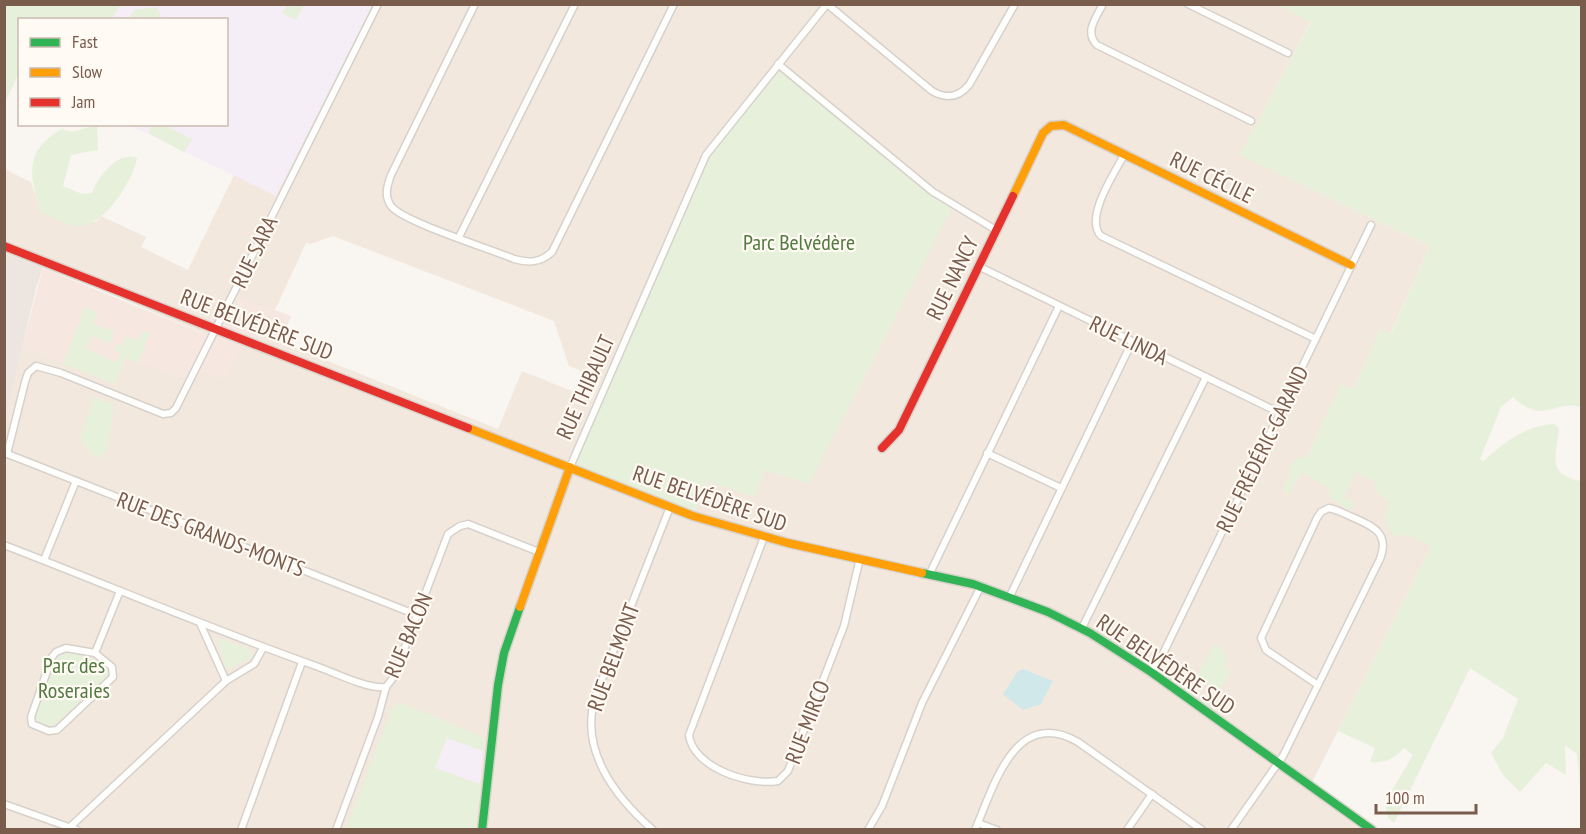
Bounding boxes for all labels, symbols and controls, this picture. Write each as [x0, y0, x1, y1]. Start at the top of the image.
legend [18, 18, 228, 126]
text: Fast [72, 30, 98, 53]
text: Slow [72, 60, 103, 83]
text: Jam [71, 90, 95, 113]
street label: RUE CÉCILE [1166, 145, 1258, 209]
street label: RUE SARA [225, 211, 284, 292]
park label: Parc Belvédère [743, 228, 855, 256]
street label: RUE NANCY [920, 232, 984, 324]
street label: RUE BELVÉDÈRE SUD [177, 282, 337, 366]
street label: RUE LINDA [1085, 309, 1173, 371]
street label: RUE THIBAULT [550, 330, 620, 444]
street label: RUE FRÉDÉRIC-GARAND [1210, 361, 1314, 537]
street label: RUE BELVÉDÈRE SUD [629, 459, 791, 537]
street label: RUE DES GRANDS-MONTS [113, 485, 309, 583]
street label: RUE BACON [378, 588, 438, 682]
street label: RUE BELMONT [581, 599, 646, 715]
street label: RUE BELVÉDÈRE SUD [1091, 607, 1241, 721]
park label: Parc des Roseraies [38, 651, 110, 704]
street label: RUE MIRCO [778, 676, 836, 768]
scale bar [1376, 777, 1476, 815]
text: 100 m [1385, 786, 1425, 809]

